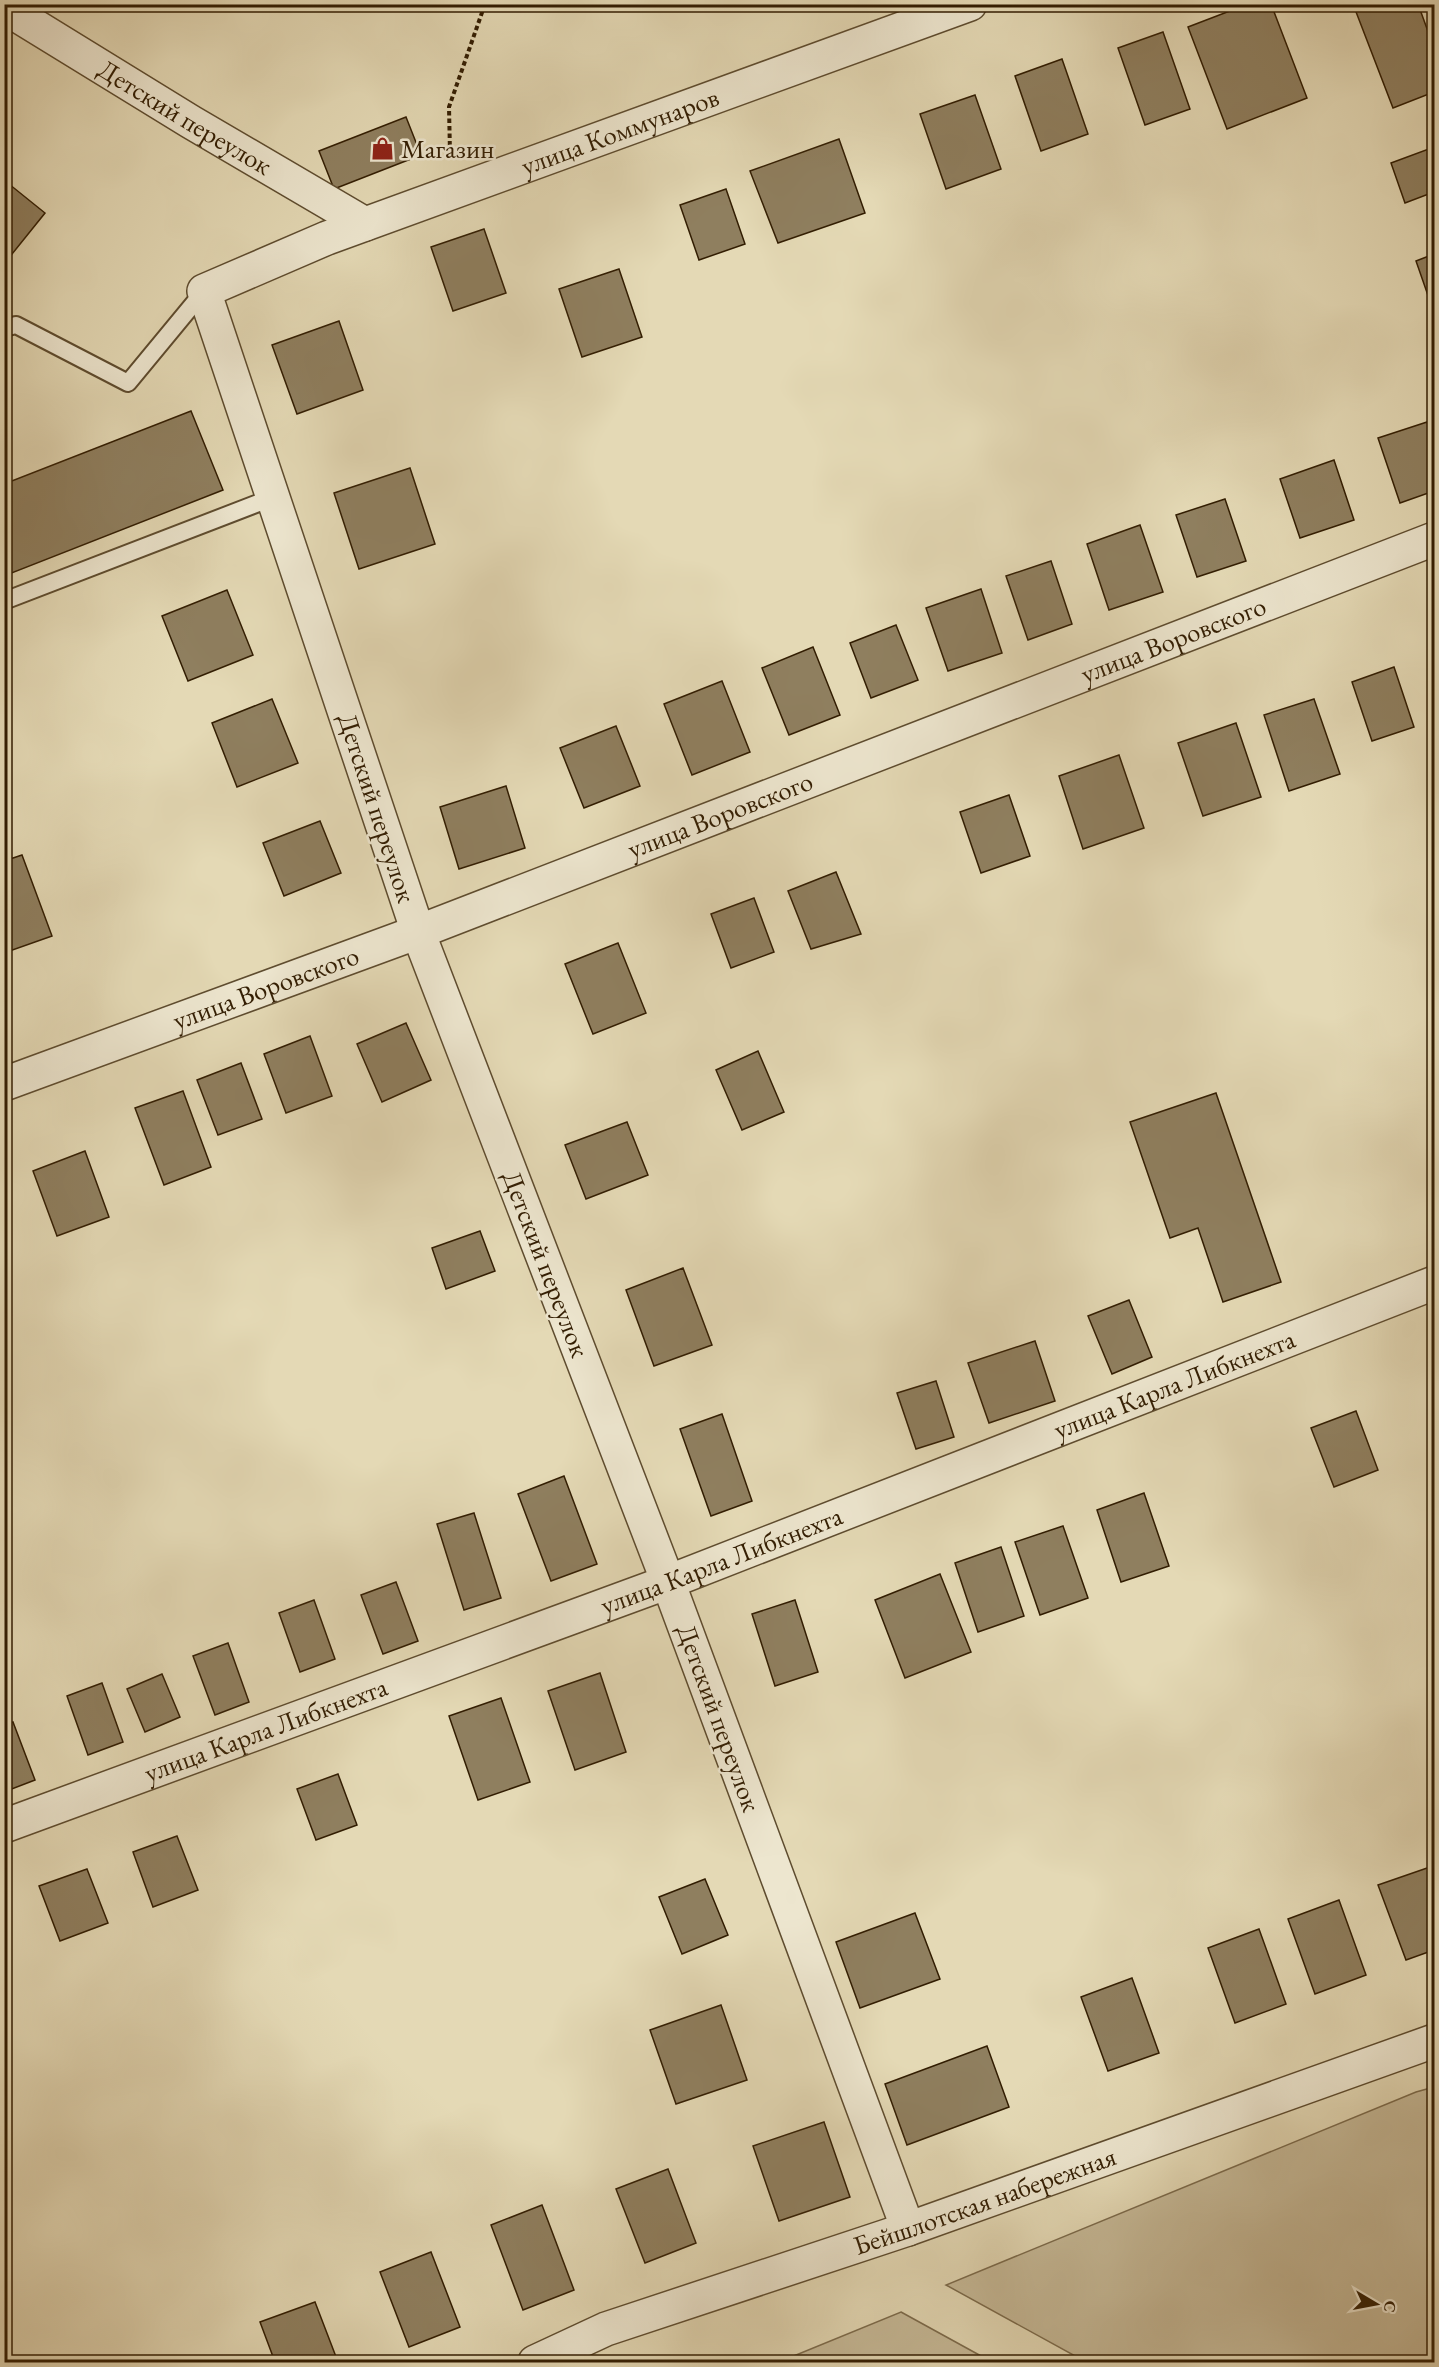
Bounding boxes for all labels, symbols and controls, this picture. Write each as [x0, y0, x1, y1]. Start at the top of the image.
street label: Детский переулок [92, 51, 279, 183]
street label: улица Коммунаров [516, 79, 724, 183]
place label: Магазин [401, 131, 494, 166]
shop icon: Магазин [370, 136, 396, 162]
street label: улица Воровского [1076, 588, 1271, 691]
street label: Детский переулок [330, 709, 425, 907]
street label: улица Воровского [622, 763, 818, 866]
street label: улица Воровского [168, 937, 364, 1038]
street label: Детский переулок [495, 1166, 598, 1362]
street label: улица Карла Либкнехта [1048, 1321, 1300, 1447]
street label: улица Карла Либкнехта [595, 1498, 848, 1622]
street label: Детский переулок [669, 1619, 770, 1817]
street label: улица Карла Либкнехта [139, 1669, 392, 1790]
street label: Бейшлотская набережная [849, 2138, 1120, 2263]
north arrow [1346, 2274, 1406, 2334]
text: С [1379, 2299, 1402, 2314]

